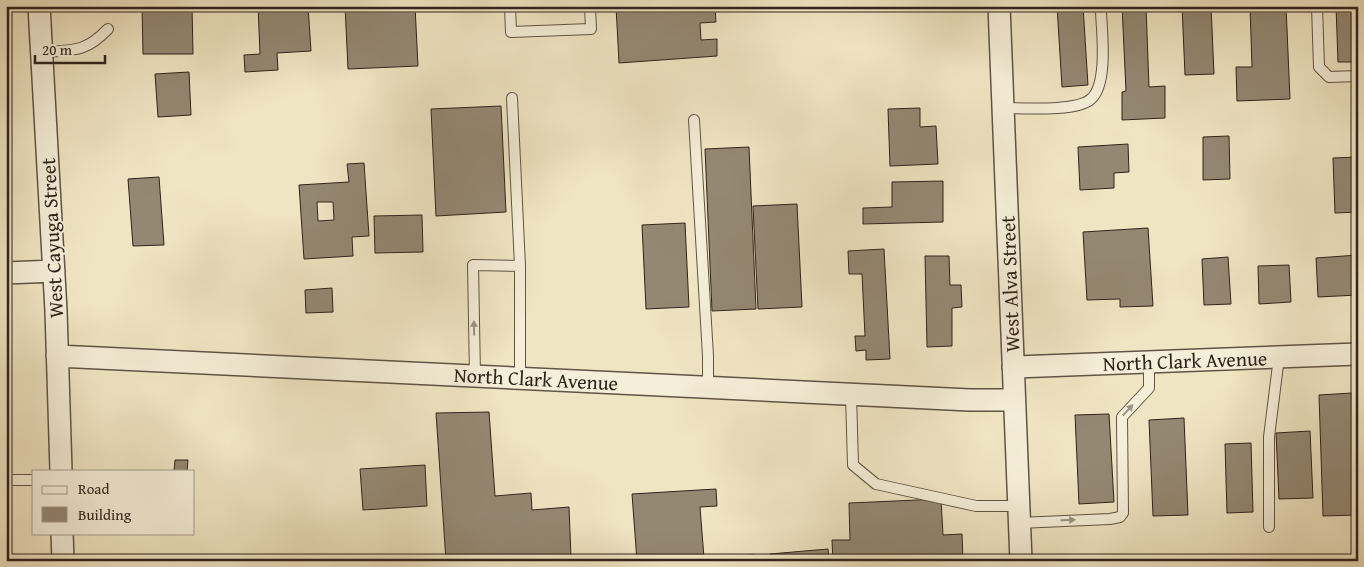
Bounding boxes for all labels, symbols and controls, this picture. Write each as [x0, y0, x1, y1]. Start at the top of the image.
scale bar [35, 32, 105, 64]
text: 20 m [42, 39, 73, 60]
street label: West Cayuga Street [33, 157, 70, 319]
street label: West Alva Street [993, 215, 1026, 353]
one-way arrow [470, 319, 478, 335]
street label: North Clark Avenue [1102, 343, 1268, 378]
street label: North Clark Avenue [453, 360, 619, 397]
one-way arrow [1122, 405, 1134, 417]
legend [32, 470, 195, 534]
text: Road [78, 478, 109, 499]
text: Building [78, 504, 132, 525]
one-way arrow [1060, 516, 1076, 524]

